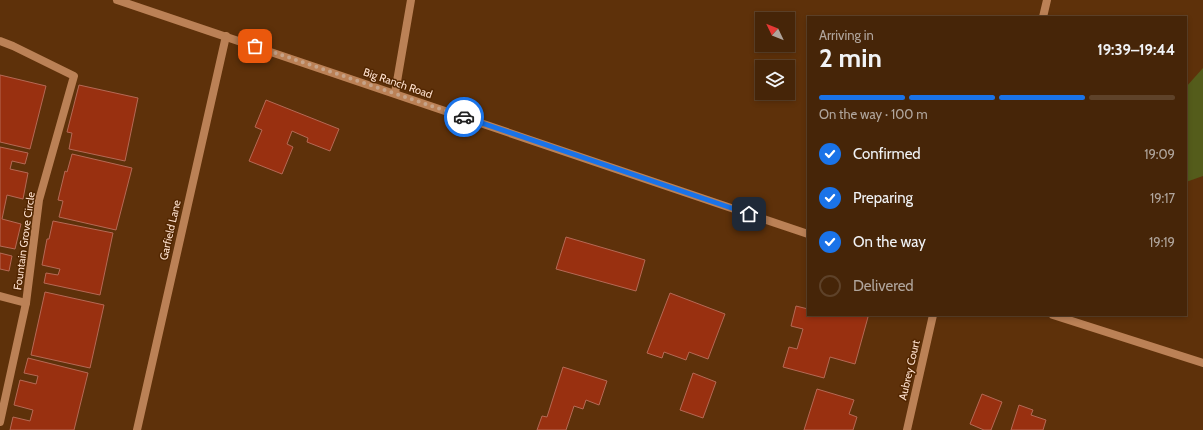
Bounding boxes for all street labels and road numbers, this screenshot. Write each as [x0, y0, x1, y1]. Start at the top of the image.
street label: Big Ranch Road [362, 65, 434, 101]
street label: Fountain Grove Circle [10, 191, 38, 291]
street label: Garfield Lane [156, 198, 184, 262]
street label: Aubrey Court [895, 338, 923, 401]

